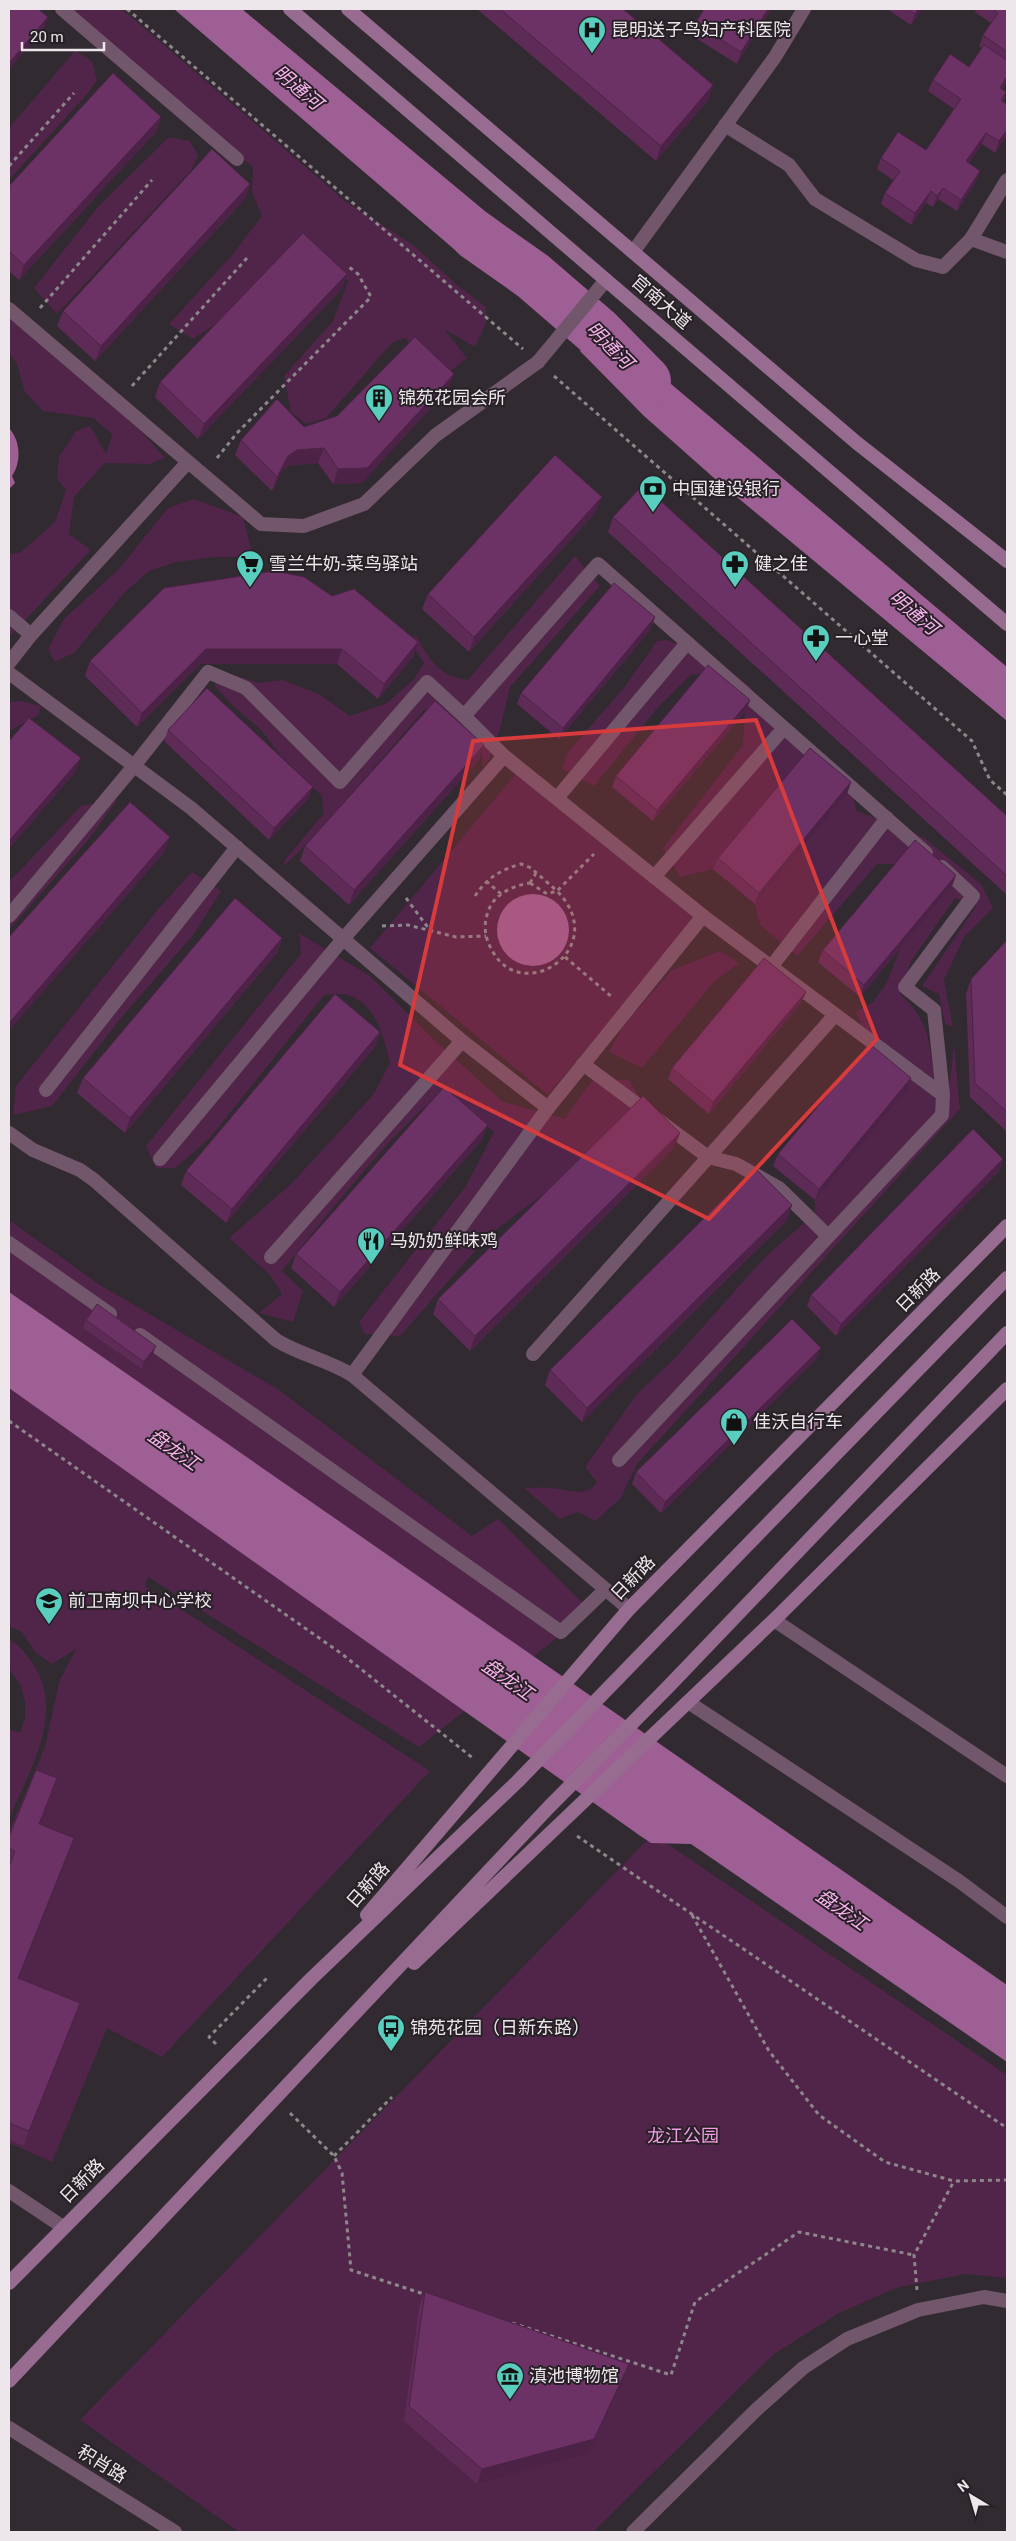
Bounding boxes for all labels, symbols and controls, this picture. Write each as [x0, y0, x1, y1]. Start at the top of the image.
hospital icon: 昆明送子鸟妇产科医院 [577, 15, 607, 54]
place label: 昆明送子鸟妇产科医院 [611, 19, 791, 40]
scale bar [22, 20, 105, 52]
text: 20 m [30, 28, 64, 46]
water label: 明通河 [268, 60, 330, 117]
street label: 官南大道 [627, 270, 695, 333]
water label: 明通河 [581, 317, 641, 376]
building icon: 锦苑花园会所 [364, 383, 394, 422]
place label: 锦苑花园会所 [398, 387, 506, 408]
bank icon: 中国建设银行 [638, 474, 668, 513]
place label: 中国建设银行 [672, 478, 780, 499]
supermarket icon: 雪兰牛奶-菜鸟驿站 [235, 549, 265, 588]
pharmacy icon: 健之佳 [720, 549, 750, 588]
place label: 雪兰牛奶-菜鸟驿站 [269, 553, 418, 574]
place label: 健之佳 [754, 553, 808, 574]
water label: 明通河 [884, 585, 946, 642]
pharmacy icon: 一心堂 [801, 623, 831, 662]
place label: 一心堂 [835, 627, 889, 648]
restaurant icon: 马奶奶鲜味鸡 [356, 1226, 386, 1265]
place label: 马奶奶鲜味鸡 [390, 1230, 498, 1251]
street label: 日新路 [891, 1263, 944, 1316]
shop icon: 佳沃自行车 [719, 1407, 749, 1446]
place label: 佳沃自行车 [753, 1411, 843, 1432]
water label: 盘龙江 [144, 1424, 205, 1476]
street label: 日新路 [606, 1551, 659, 1604]
school or university icon: 前卫南坝中心学校 [34, 1586, 64, 1625]
place label: 前卫南坝中心学校 [68, 1590, 212, 1611]
water label: 盘龙江 [478, 1654, 539, 1706]
street label: 日新路 [342, 1857, 393, 1912]
water label: 盘龙江 [812, 1884, 873, 1936]
bus stop icon: 锦苑花园（日新东路） [376, 2013, 406, 2052]
place label: 锦苑花园（日新东路） [410, 2017, 590, 2038]
park label: 龙江公园 [647, 2125, 719, 2146]
street label: 日新路 [55, 2154, 108, 2207]
museum icon: 滇池博物馆 [495, 2361, 525, 2400]
place label: 滇池博物馆 [529, 2365, 619, 2386]
street label: 积肖路 [74, 2440, 131, 2487]
north arrow [946, 2471, 996, 2521]
text: N [954, 2476, 972, 2495]

